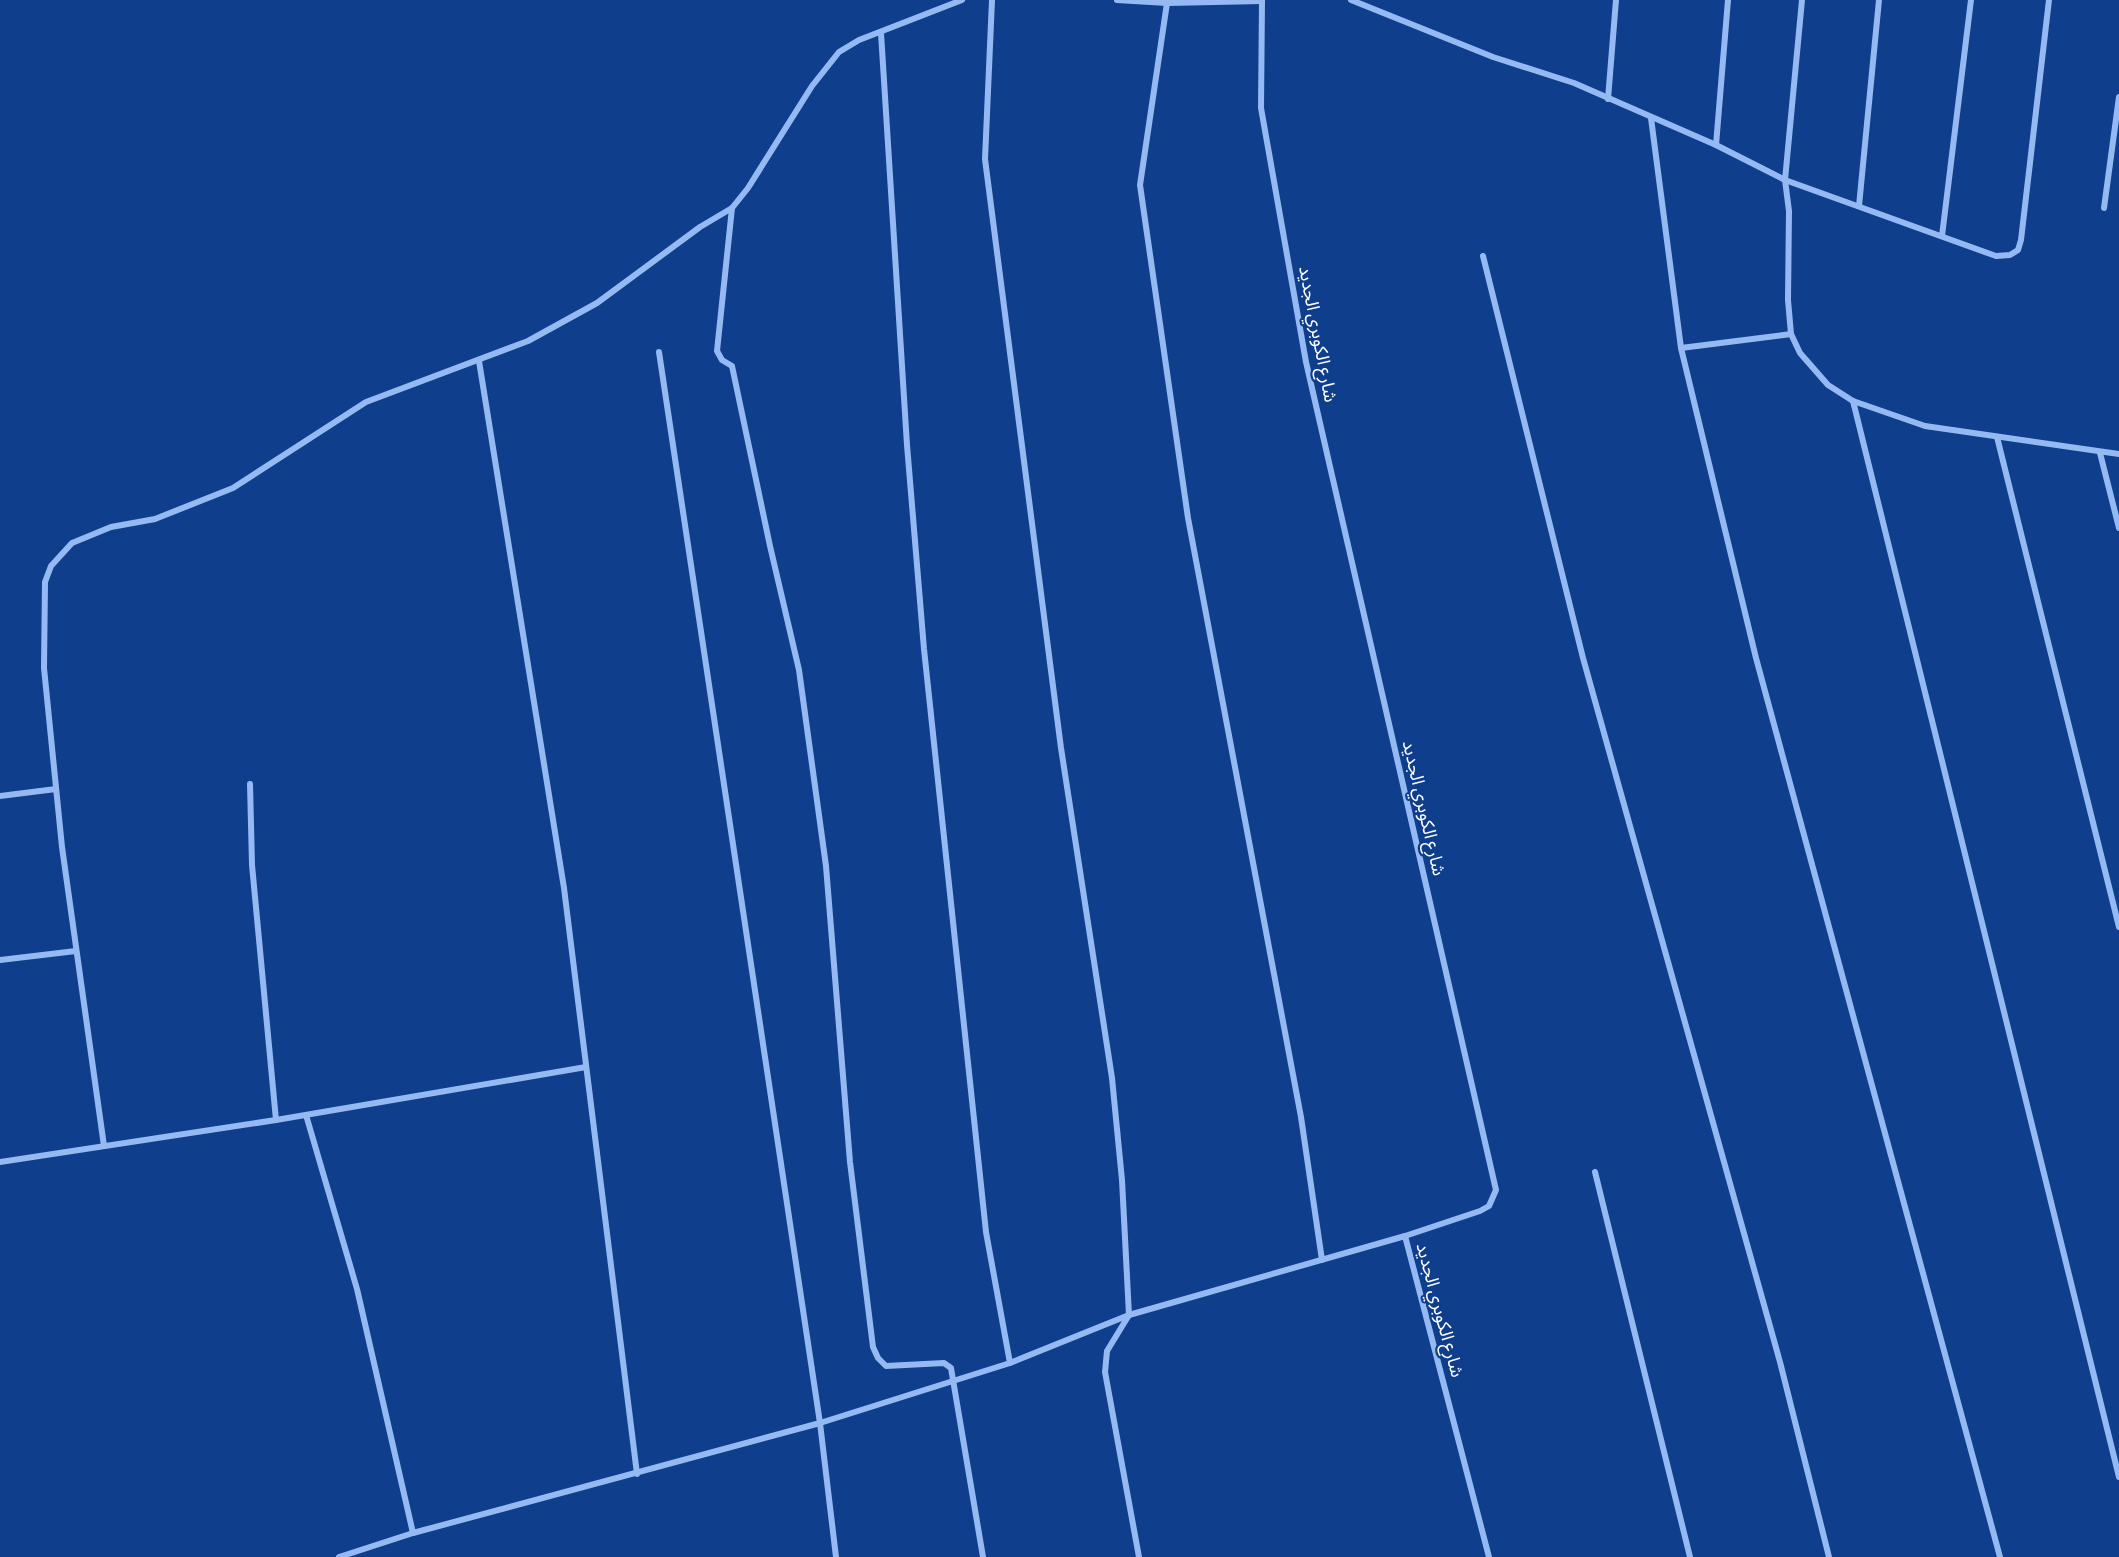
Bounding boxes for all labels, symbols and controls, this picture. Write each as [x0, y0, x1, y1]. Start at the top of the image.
street label: شارع الكوبري الجديد [1291, 265, 1339, 405]
street label: شارع الكوبري الجديد [1395, 739, 1447, 879]
street label: شارع الكوبري الجديد [1409, 1241, 1466, 1380]

